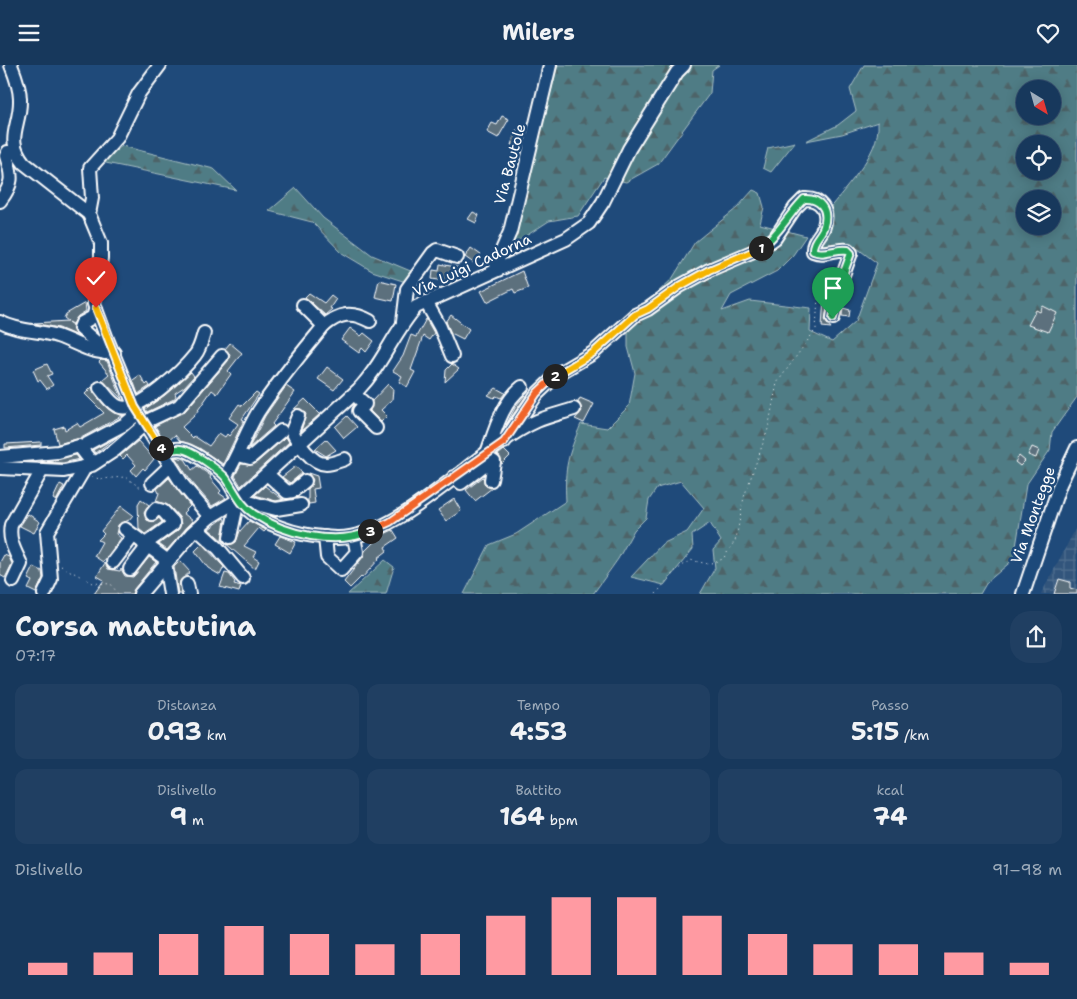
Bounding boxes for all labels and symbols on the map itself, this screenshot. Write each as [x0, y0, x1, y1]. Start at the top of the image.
north arrow [1016, 80, 1061, 125]
street label: Via Bautole [490, 121, 530, 207]
street label: Via Luigi Cadorna [409, 228, 535, 301]
pin: 1 [748, 235, 774, 261]
pin [75, 257, 117, 308]
pin [812, 267, 854, 318]
pin: 2 [542, 363, 568, 389]
pin: 4 [148, 435, 174, 461]
street label: Via Montegge [1006, 464, 1060, 566]
pin: 3 [358, 519, 382, 543]

